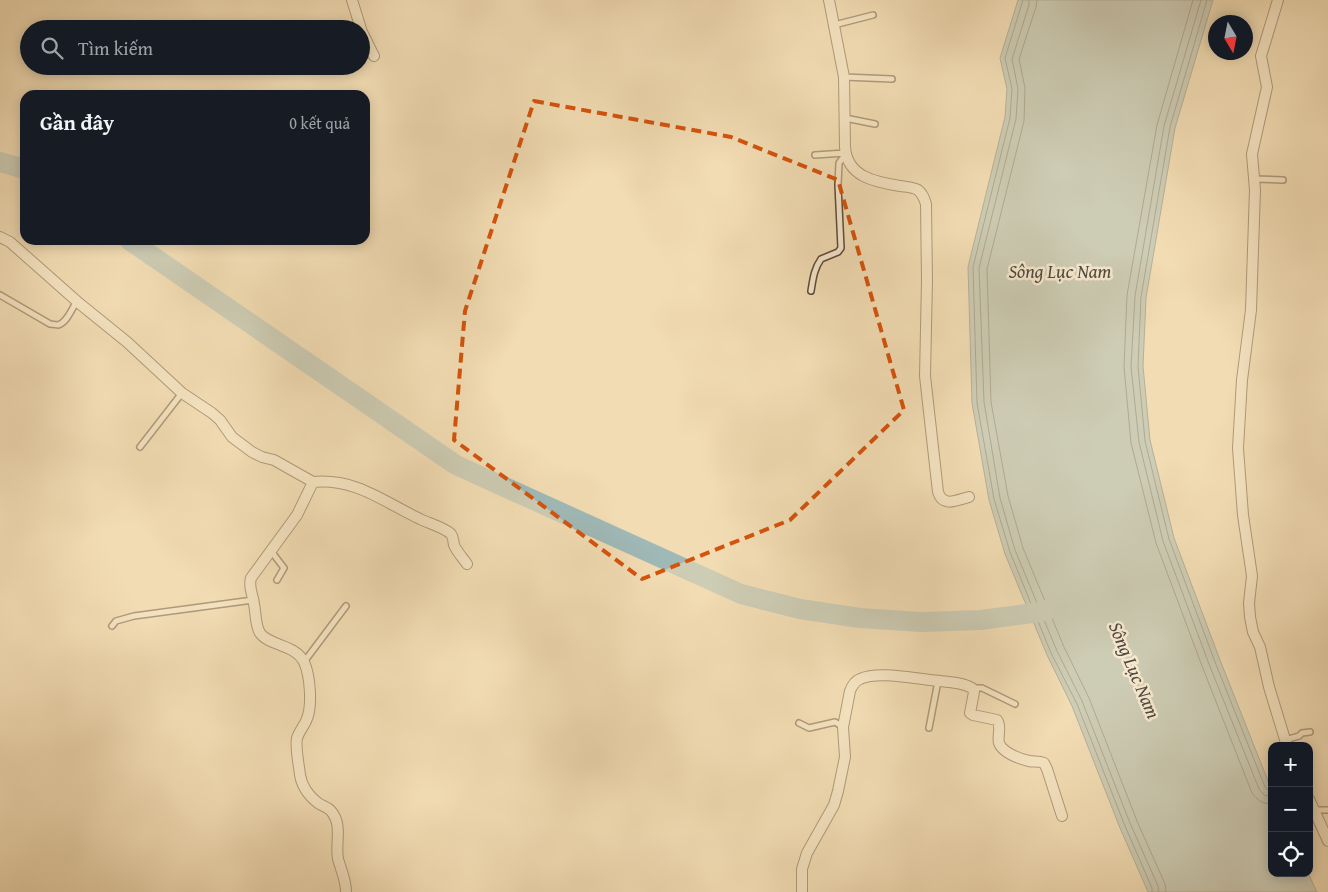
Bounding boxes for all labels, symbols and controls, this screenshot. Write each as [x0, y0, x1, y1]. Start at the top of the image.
north arrow [1208, 15, 1253, 60]
search box [20, 20, 370, 75]
icon: search [38, 34, 66, 62]
text: Tìm kiếm [78, 34, 153, 62]
text: Gần đây [40, 107, 114, 138]
text: 0 kết quả [289, 111, 350, 135]
water label: Sông Lục Nam [1009, 257, 1111, 285]
water label: Sông Lục Nam [1102, 617, 1168, 723]
map controls [1268, 742, 1313, 877]
button: + [1268, 742, 1313, 787]
button: − [1268, 787, 1313, 832]
button: locate [1268, 832, 1313, 877]

